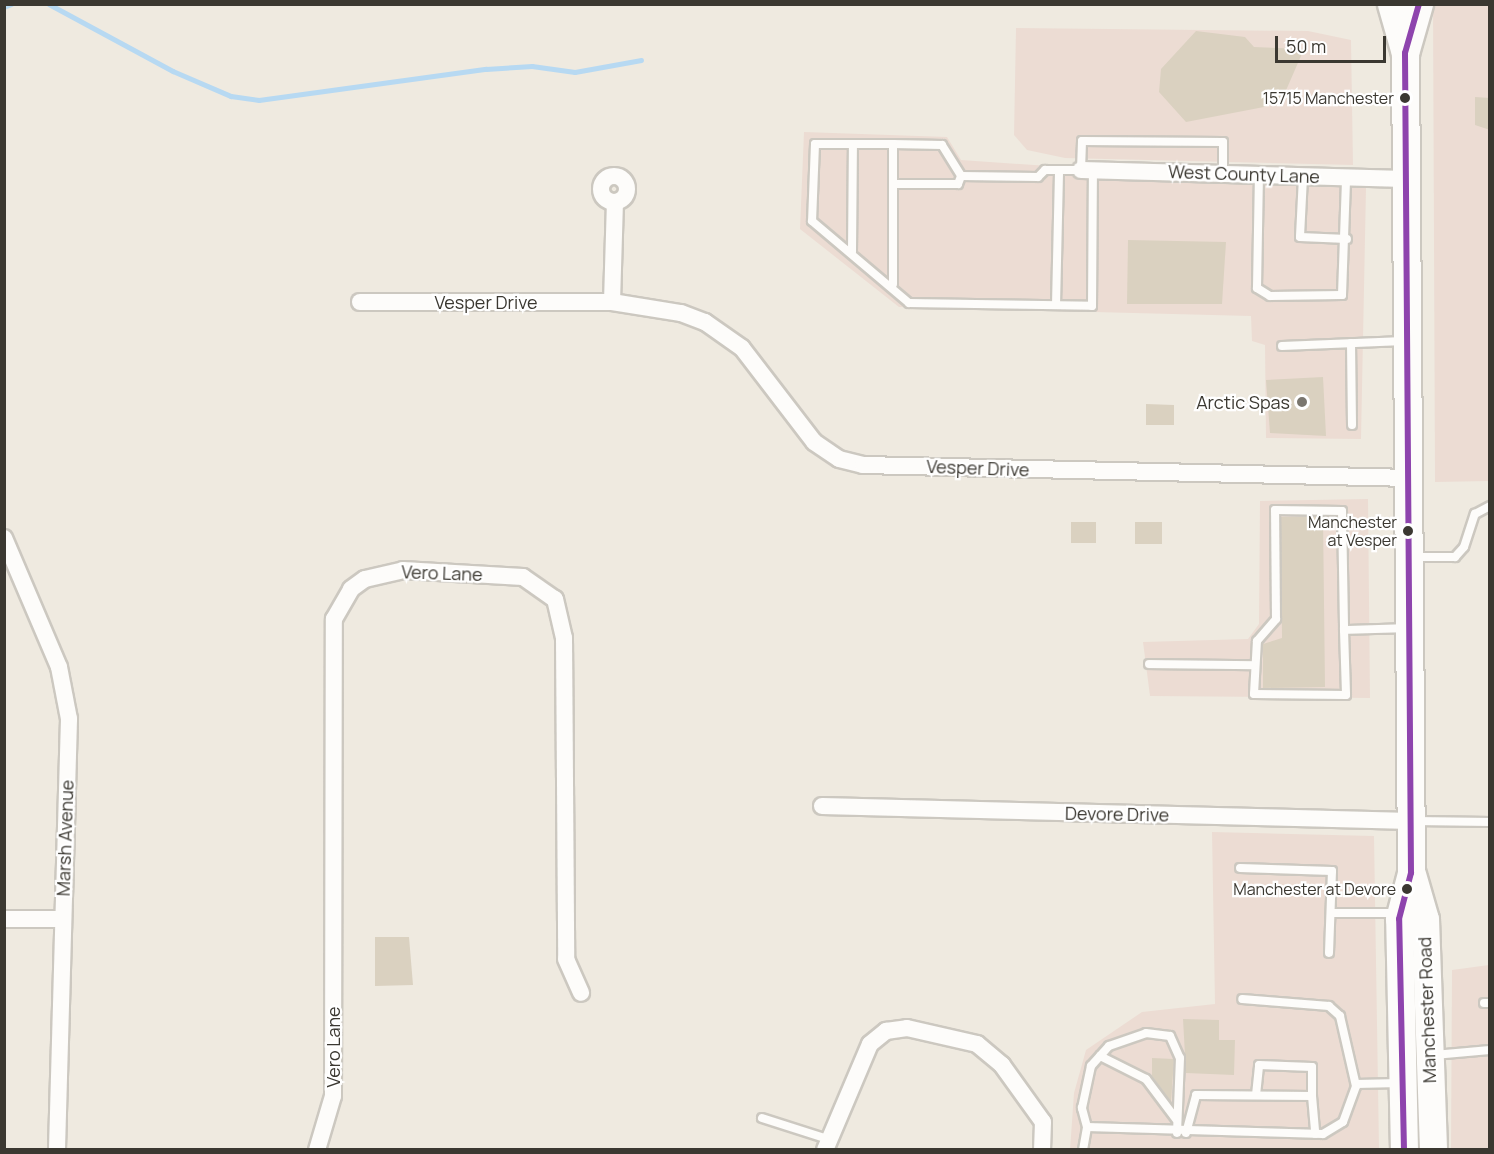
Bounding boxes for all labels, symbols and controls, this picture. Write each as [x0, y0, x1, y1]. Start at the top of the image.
scale bar [1278, 24, 1389, 62]
text: 50 m [1286, 34, 1326, 58]
place label: 15715 Manchester [1263, 88, 1394, 108]
marker: 15715 Manchester [1399, 92, 1411, 104]
street label: West County Lane [1168, 161, 1320, 187]
street label: Vesper Drive [434, 291, 538, 313]
place label: Arctic Spas [1196, 391, 1290, 413]
marker: Arctic Spas [1295, 395, 1309, 409]
street label: Vesper Drive [926, 455, 1030, 481]
place label: Manchester at Vesper [1308, 512, 1397, 550]
marker: Manchester at Vesper [1402, 525, 1414, 537]
street label: Vero Lane [401, 561, 483, 585]
street label: Marsh Avenue [52, 779, 78, 897]
street label: Devore Drive [1065, 802, 1169, 826]
place label: Manchester at Devore [1233, 879, 1396, 899]
marker: Manchester at Devore [1401, 883, 1413, 895]
street label: Manchester Road [1414, 936, 1440, 1084]
street label: Vero Lane [322, 1006, 344, 1088]

